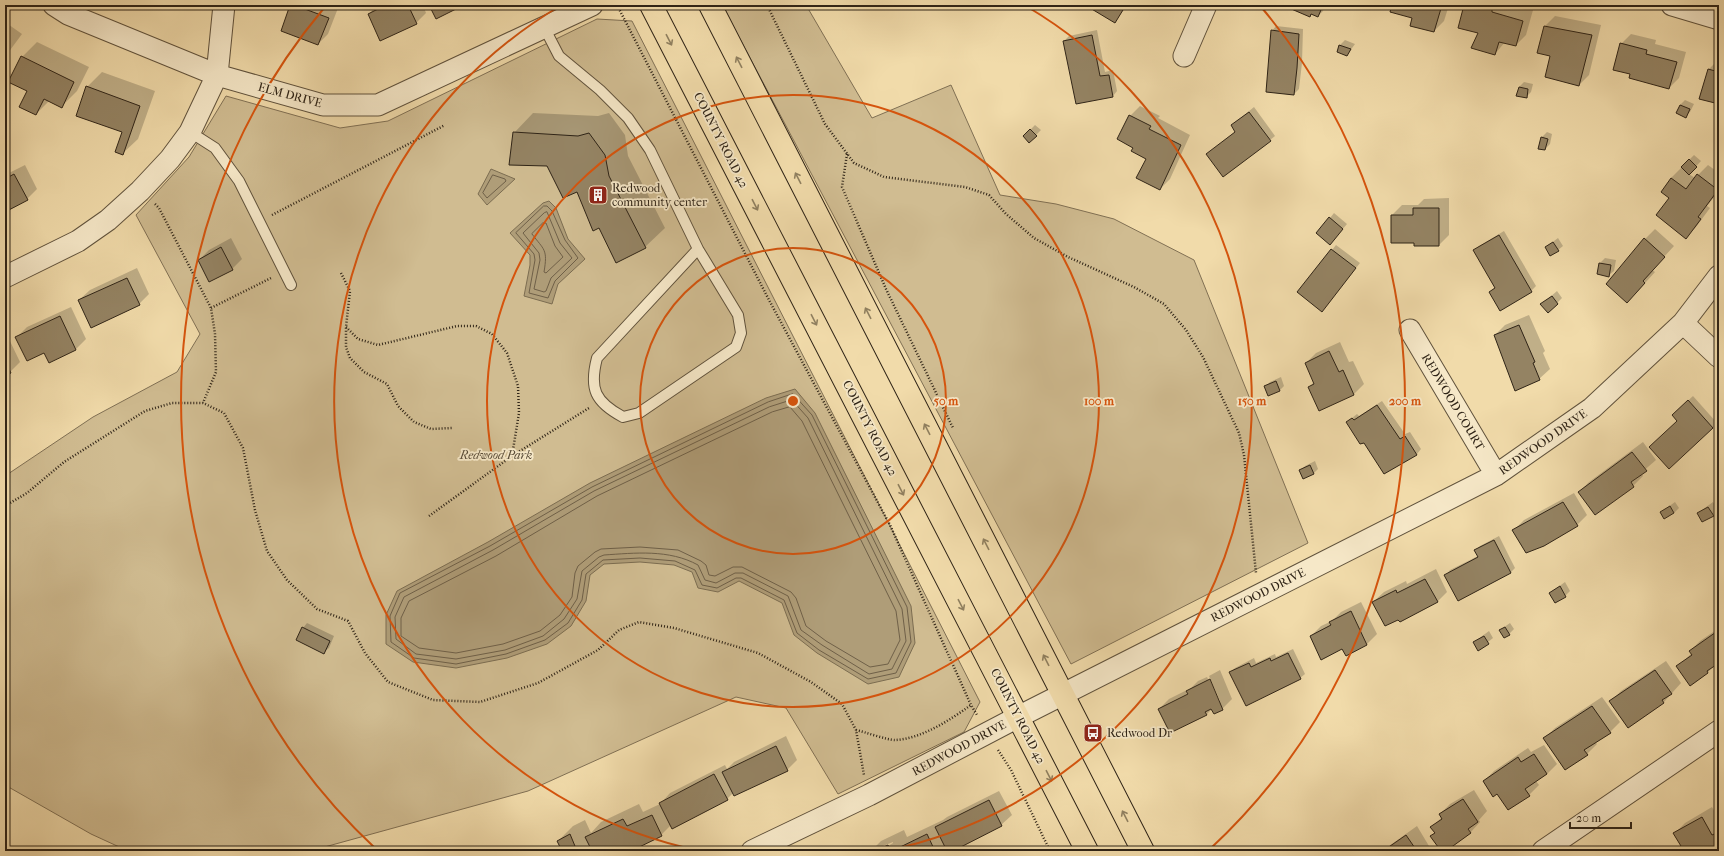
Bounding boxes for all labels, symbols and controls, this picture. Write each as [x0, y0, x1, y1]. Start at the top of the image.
one-way arrow [666, 33, 673, 45]
one-way arrow [735, 56, 742, 68]
street label: ELM DRIVE [256, 80, 324, 110]
street label: COUNTY ROAD 42 [691, 90, 751, 190]
one-way arrow [794, 172, 801, 184]
place label: Redwood community center [612, 181, 708, 209]
building icon: Redwood community center [587, 184, 609, 206]
one-way arrow [751, 199, 759, 211]
one-way arrow [863, 307, 871, 319]
one-way arrow [811, 314, 818, 326]
street label: REDWOOD COURT [1419, 351, 1488, 454]
street label: COUNTY ROAD 42 [840, 378, 900, 478]
centre of rings [786, 394, 800, 408]
text: 50 m [934, 394, 959, 408]
text: 100 m [1084, 394, 1115, 408]
text: 150 m [1238, 394, 1267, 408]
text: 200 m [1389, 394, 1422, 408]
street label: REDWOOD DRIVE [1496, 406, 1590, 478]
one-way arrow [923, 423, 930, 435]
park label: Redwood Park [459, 448, 532, 462]
one-way arrow [898, 483, 906, 495]
one-way arrow [982, 538, 989, 550]
street label: REDWOOD DRIVE [1208, 565, 1308, 625]
one-way arrow [958, 599, 965, 611]
one-way arrow [1041, 654, 1049, 666]
street label: COUNTY ROAD 42 [988, 666, 1048, 766]
street label: REDWOOD DRIVE [910, 717, 1008, 779]
bus stop icon: Redwood Dr [1082, 722, 1104, 744]
place label: Redwood Dr [1107, 726, 1173, 740]
one-way arrow [1046, 770, 1053, 782]
scale bar [1570, 804, 1631, 830]
one-way arrow [1121, 810, 1128, 822]
text: 20 m [1576, 811, 1601, 825]

